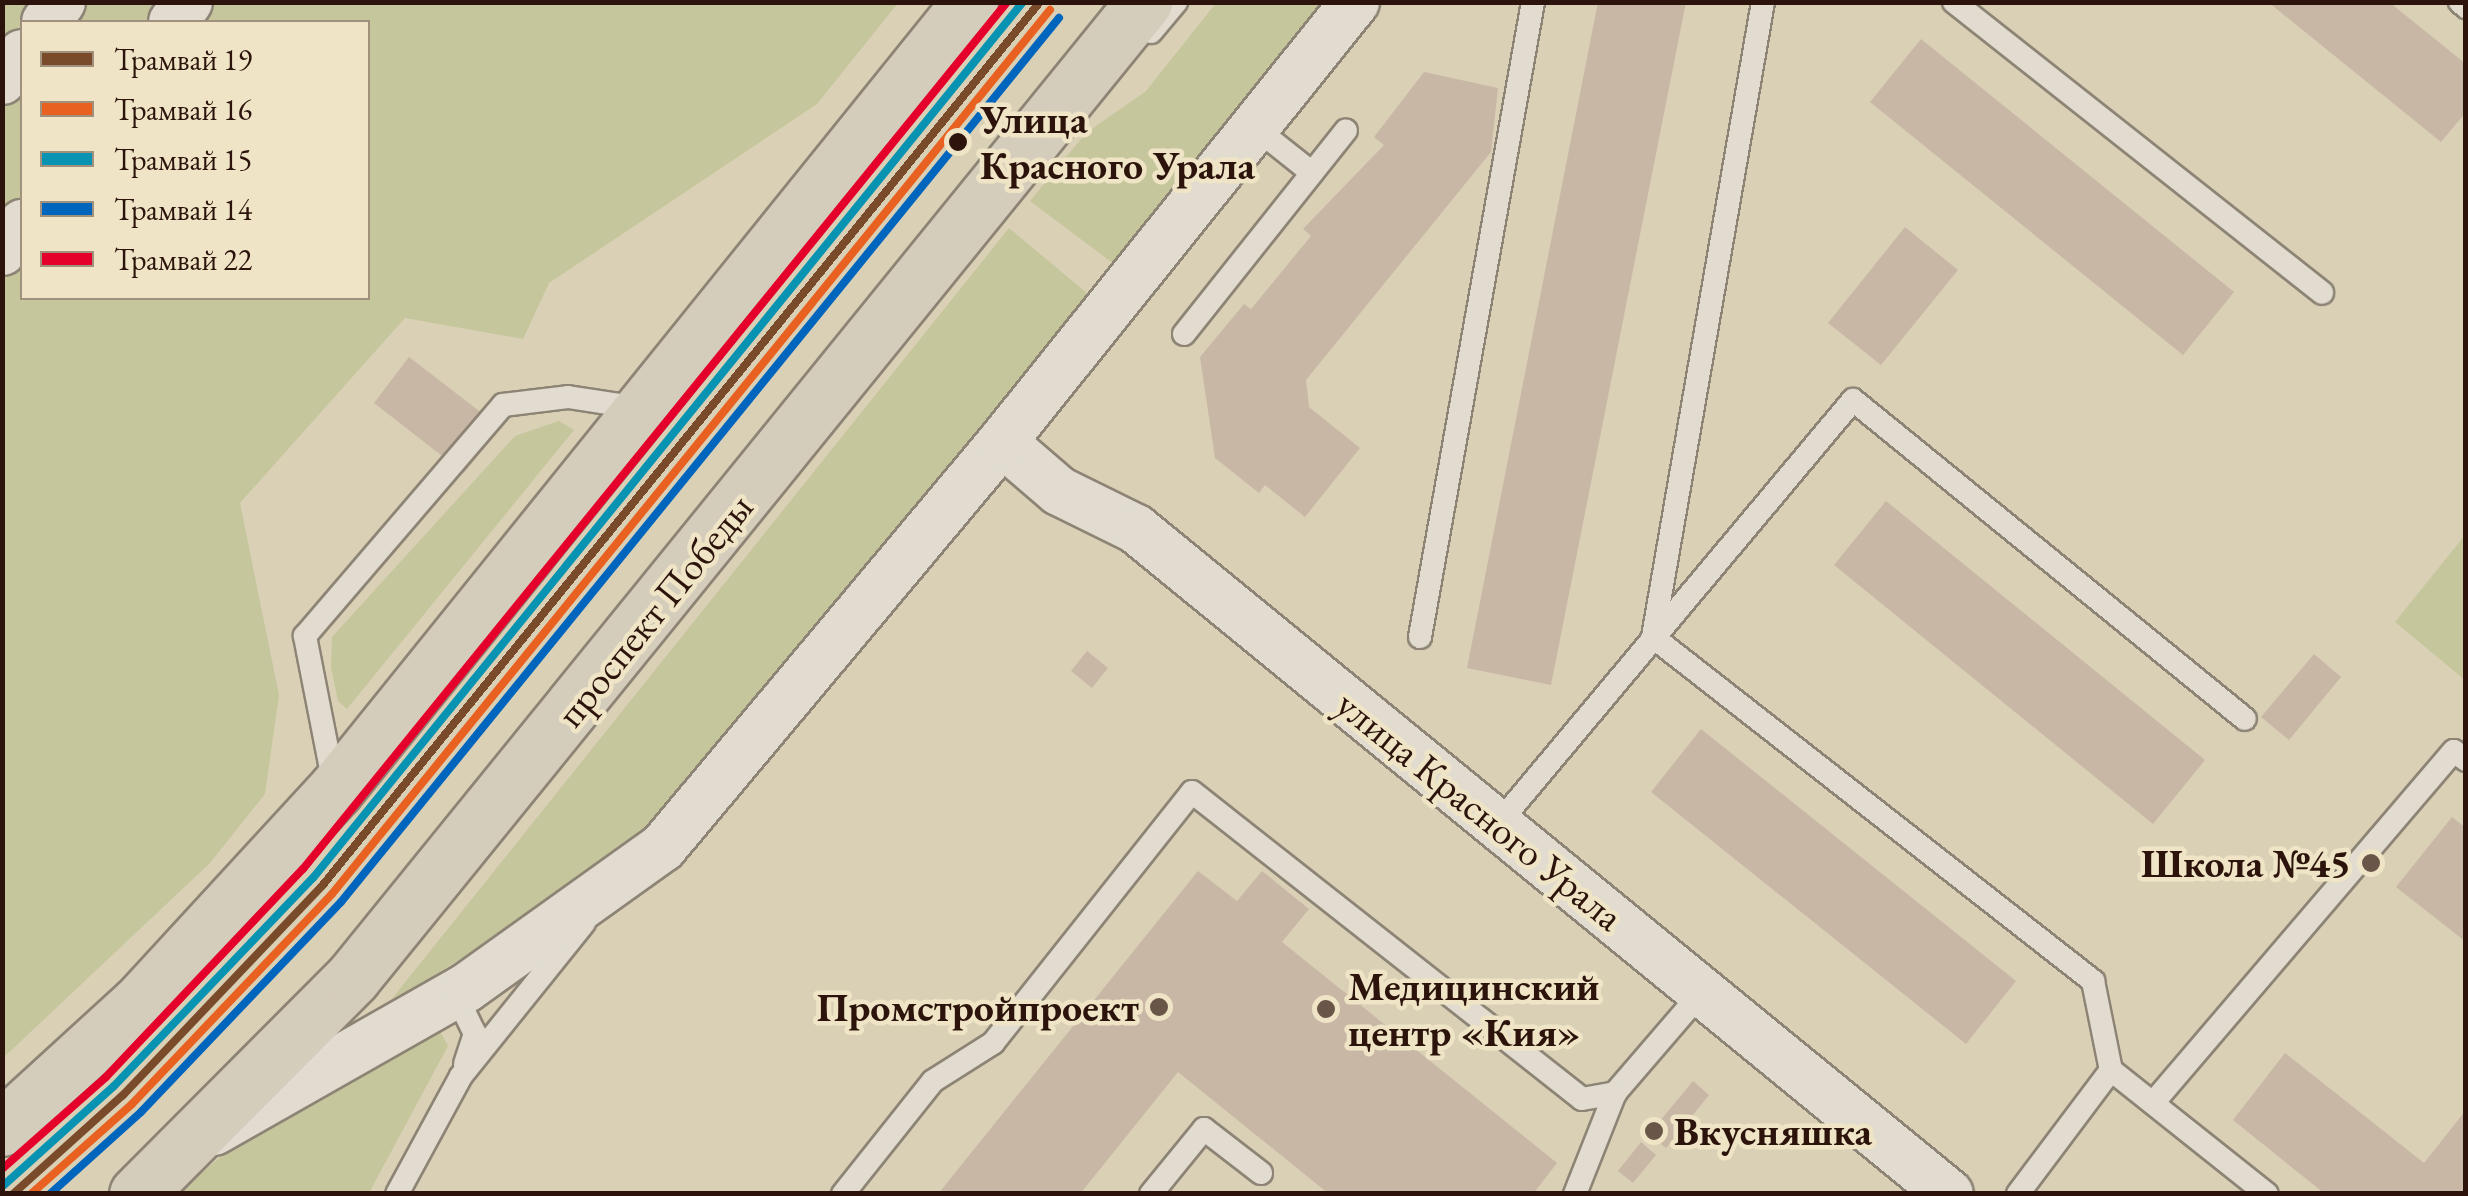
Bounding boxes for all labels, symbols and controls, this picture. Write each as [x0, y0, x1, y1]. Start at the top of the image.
legend [20, 20, 370, 300]
text: Трамвай 19 [114, 40, 252, 79]
text: Трамвай 16 [114, 90, 252, 129]
place label: Улица Красного Урала [980, 95, 1255, 189]
marker: Улица Красного Урала [945, 129, 971, 155]
text: Трамвай 15 [114, 140, 252, 179]
text: Трамвай 14 [114, 190, 252, 229]
text: Трамвай 22 [114, 240, 252, 279]
street label: проспект Победы [545, 484, 763, 736]
street label: улица Красного Урала [1327, 680, 1633, 940]
place label: Школа №45 [2141, 839, 2351, 887]
marker: Школа №45 [2360, 852, 2382, 874]
place label: Медицинский центр «Кия» [1348, 962, 1600, 1056]
place label: Промстройпроект [817, 983, 1139, 1031]
marker: Промстройпроект [1148, 996, 1170, 1018]
marker: Медицинский центр «Кия» [1313, 996, 1339, 1022]
place label: Вкусняшка [1674, 1107, 1872, 1155]
marker: Вкусняшка [1643, 1120, 1665, 1142]

